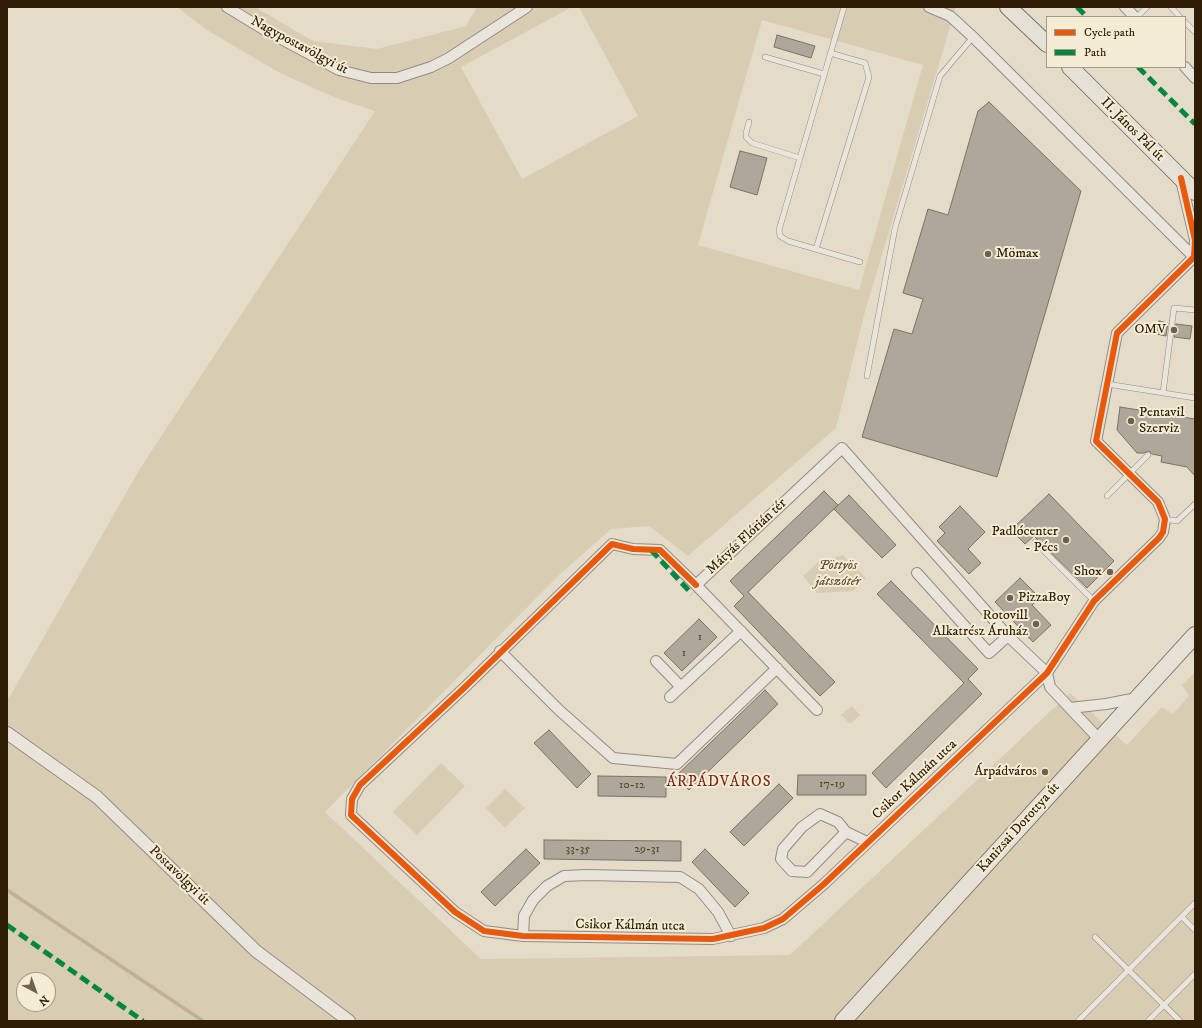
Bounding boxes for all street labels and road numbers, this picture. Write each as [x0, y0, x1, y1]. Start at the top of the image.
street label: Nagypostavölgyi út [247, 13, 351, 79]
street label: II. János Pál út [1097, 95, 1167, 165]
street label: Mátyás Flórián tér [703, 496, 791, 578]
street label: Csikor Kálmán utca [869, 737, 961, 823]
street label: Kanizsai Dorottya út [974, 780, 1064, 876]
street label: Postavölgyi út [145, 843, 213, 909]
street label: Csikor Kálmán utca [575, 917, 685, 935]

